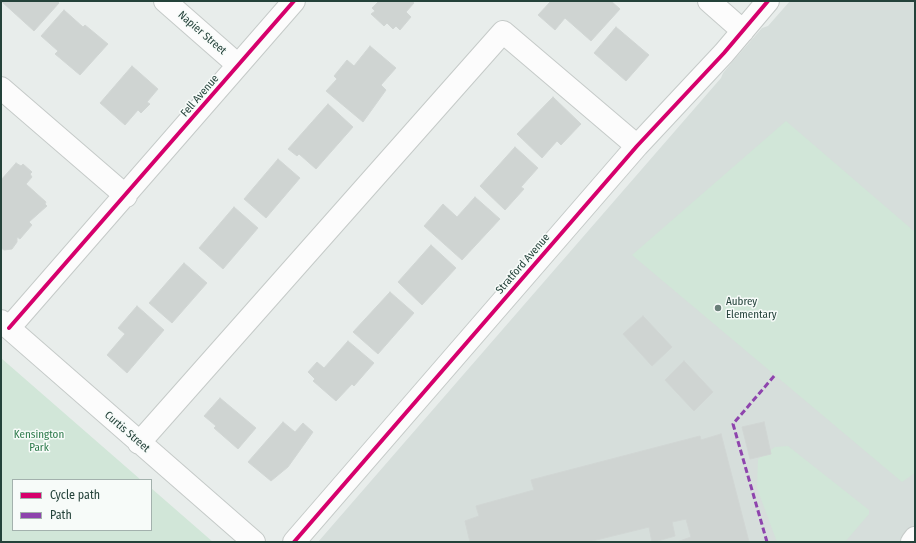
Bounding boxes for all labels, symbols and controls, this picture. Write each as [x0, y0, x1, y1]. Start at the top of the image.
street label: Napier Street [175, 8, 229, 58]
street label: Fell Avenue [178, 72, 222, 120]
street label: Stratford Avenue [493, 231, 553, 297]
place label: Aubrey Elementary [726, 295, 777, 321]
marker: Aubrey Elementary [713, 303, 723, 313]
street label: Curtis Street [102, 409, 152, 455]
park label: Kensington Park [14, 428, 64, 454]
legend [12, 479, 152, 531]
text: Cycle path [50, 488, 100, 502]
text: Path [50, 508, 72, 522]

